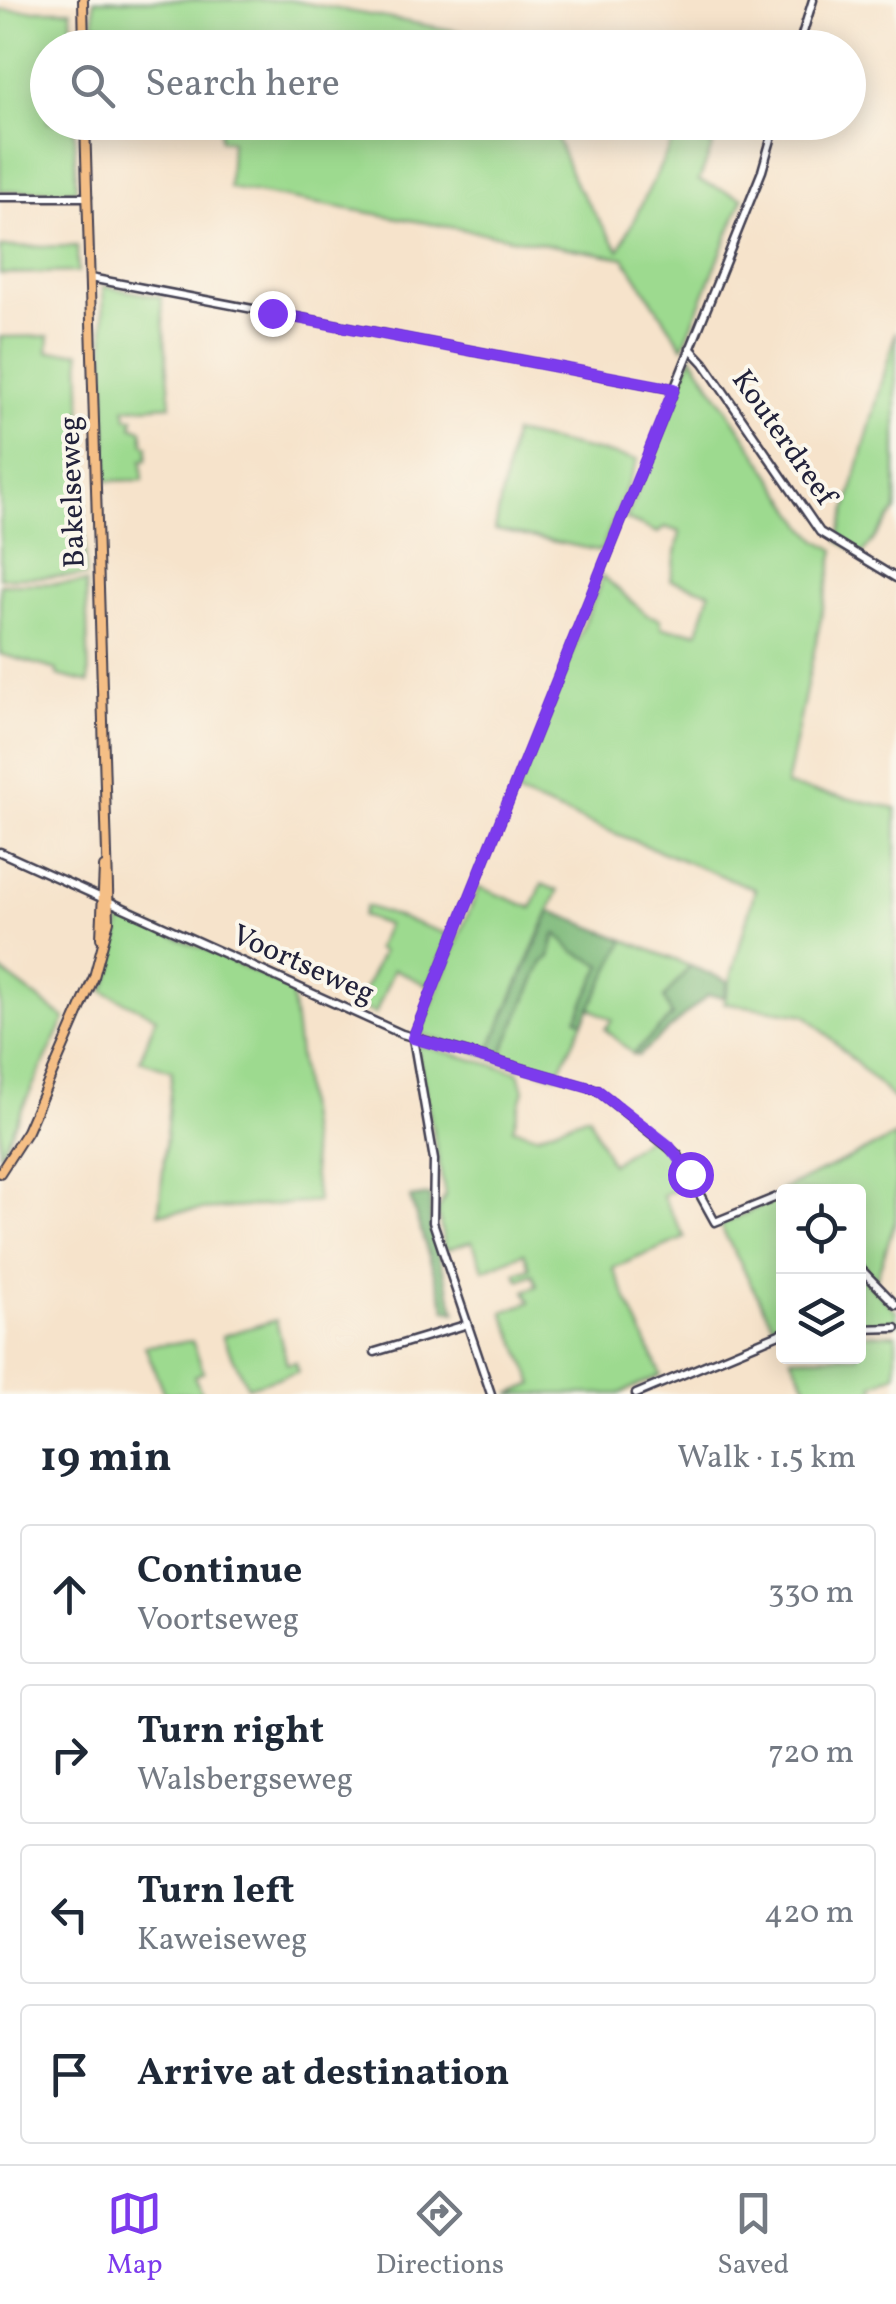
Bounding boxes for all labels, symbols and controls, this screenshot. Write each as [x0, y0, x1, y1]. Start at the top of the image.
search box [30, 30, 866, 140]
icon: search [65, 58, 120, 113]
text: Search here [145, 59, 340, 112]
route end [250, 291, 296, 337]
street label: Kouterdreef [721, 362, 847, 517]
street label: Bakelseweg [49, 415, 97, 569]
street label: Voortseweg [225, 915, 381, 1015]
route start [668, 1152, 714, 1198]
map controls [776, 1184, 866, 1364]
button: locate [776, 1184, 866, 1274]
button: layers [776, 1274, 866, 1364]
text: 19 min [40, 1430, 172, 1489]
text: Walk · 1.5 km [677, 1437, 856, 1481]
text: Continue [137, 1546, 302, 1599]
icon: ahead [42, 1567, 97, 1622]
text: 330 m [768, 1572, 854, 1616]
text: Voortseweg [137, 1599, 299, 1643]
text: Turn right [137, 1706, 324, 1759]
icon: right [42, 1727, 97, 1782]
text: 720 m [768, 1732, 854, 1776]
text: Walsbergseweg [137, 1759, 353, 1803]
text: Turn left [137, 1866, 294, 1919]
icon: left [42, 1887, 97, 1942]
text: 420 m [764, 1892, 854, 1936]
text: Kaweiseweg [137, 1919, 307, 1963]
icon: arrive [42, 2047, 97, 2102]
text: Arrive at destination [137, 2048, 510, 2101]
tab: Map [107, 2186, 163, 2285]
tab: Directions [376, 2186, 504, 2285]
tab: Saved [717, 2186, 789, 2285]

